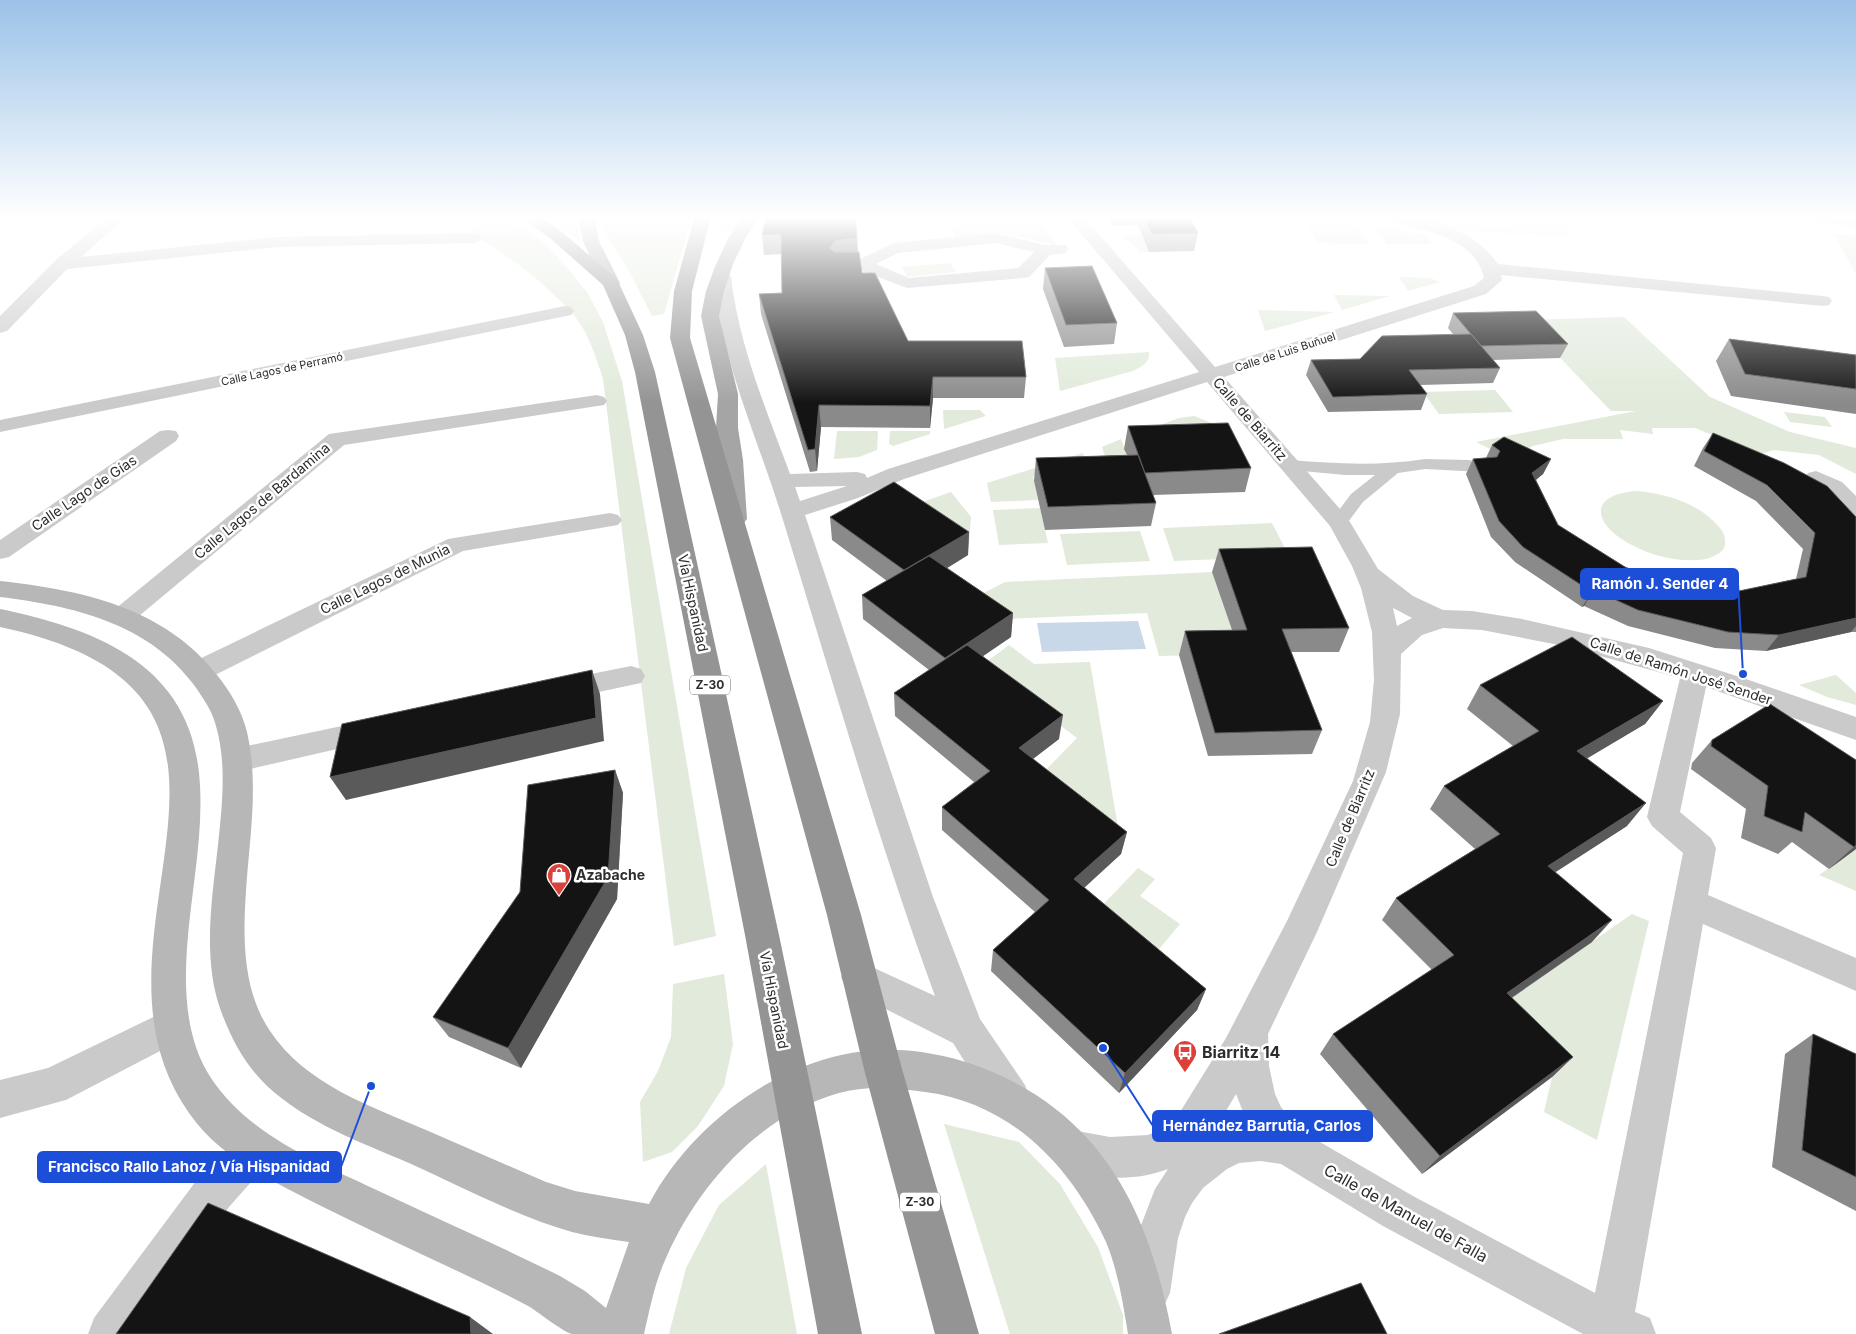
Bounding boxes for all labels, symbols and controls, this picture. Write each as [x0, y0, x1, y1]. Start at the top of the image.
street label: Calle de Luis Buñuel [1233, 329, 1337, 375]
street label: Calle Lagos de Perramó [220, 349, 345, 389]
street label: Calle de Biarritz [1210, 374, 1291, 464]
street label: Calle Lagos de Bardamina [190, 439, 333, 562]
street label: Calle Lago de Gías [28, 451, 140, 534]
street label: Calle Lagos de Munia [317, 540, 452, 617]
street label: Vía Hispanidad [675, 553, 712, 653]
callout: Ramón J. Sender 4 [1581, 569, 1738, 599]
text: Ramón J. Sender 4 [1592, 574, 1728, 593]
street label: Calle de Ramón José Sender [1588, 633, 1774, 708]
road number: Z-30 [690, 676, 730, 694]
street label: Calle de Biarritz [1321, 766, 1378, 869]
shop icon: Azabache [546, 862, 572, 896]
place label: Azabache [576, 866, 645, 883]
street label: Vía Hispanidad [757, 950, 792, 1050]
bus stop icon: Biarritz 14 [1172, 1039, 1198, 1073]
place label: Biarritz 14 [1202, 1042, 1281, 1062]
callout: Hernández Barrutia, Carlos [1153, 1111, 1372, 1141]
text: Hernández Barrutia, Carlos [1163, 1116, 1361, 1135]
callout: Francisco Rallo Lahoz / Vía Hispanidad [38, 1152, 341, 1182]
text: Francisco Rallo Lahoz / Vía Hispanidad [48, 1157, 330, 1176]
street label: Calle de Manuel de Falla [1321, 1160, 1491, 1266]
road number: Z-30 [900, 1192, 940, 1212]

